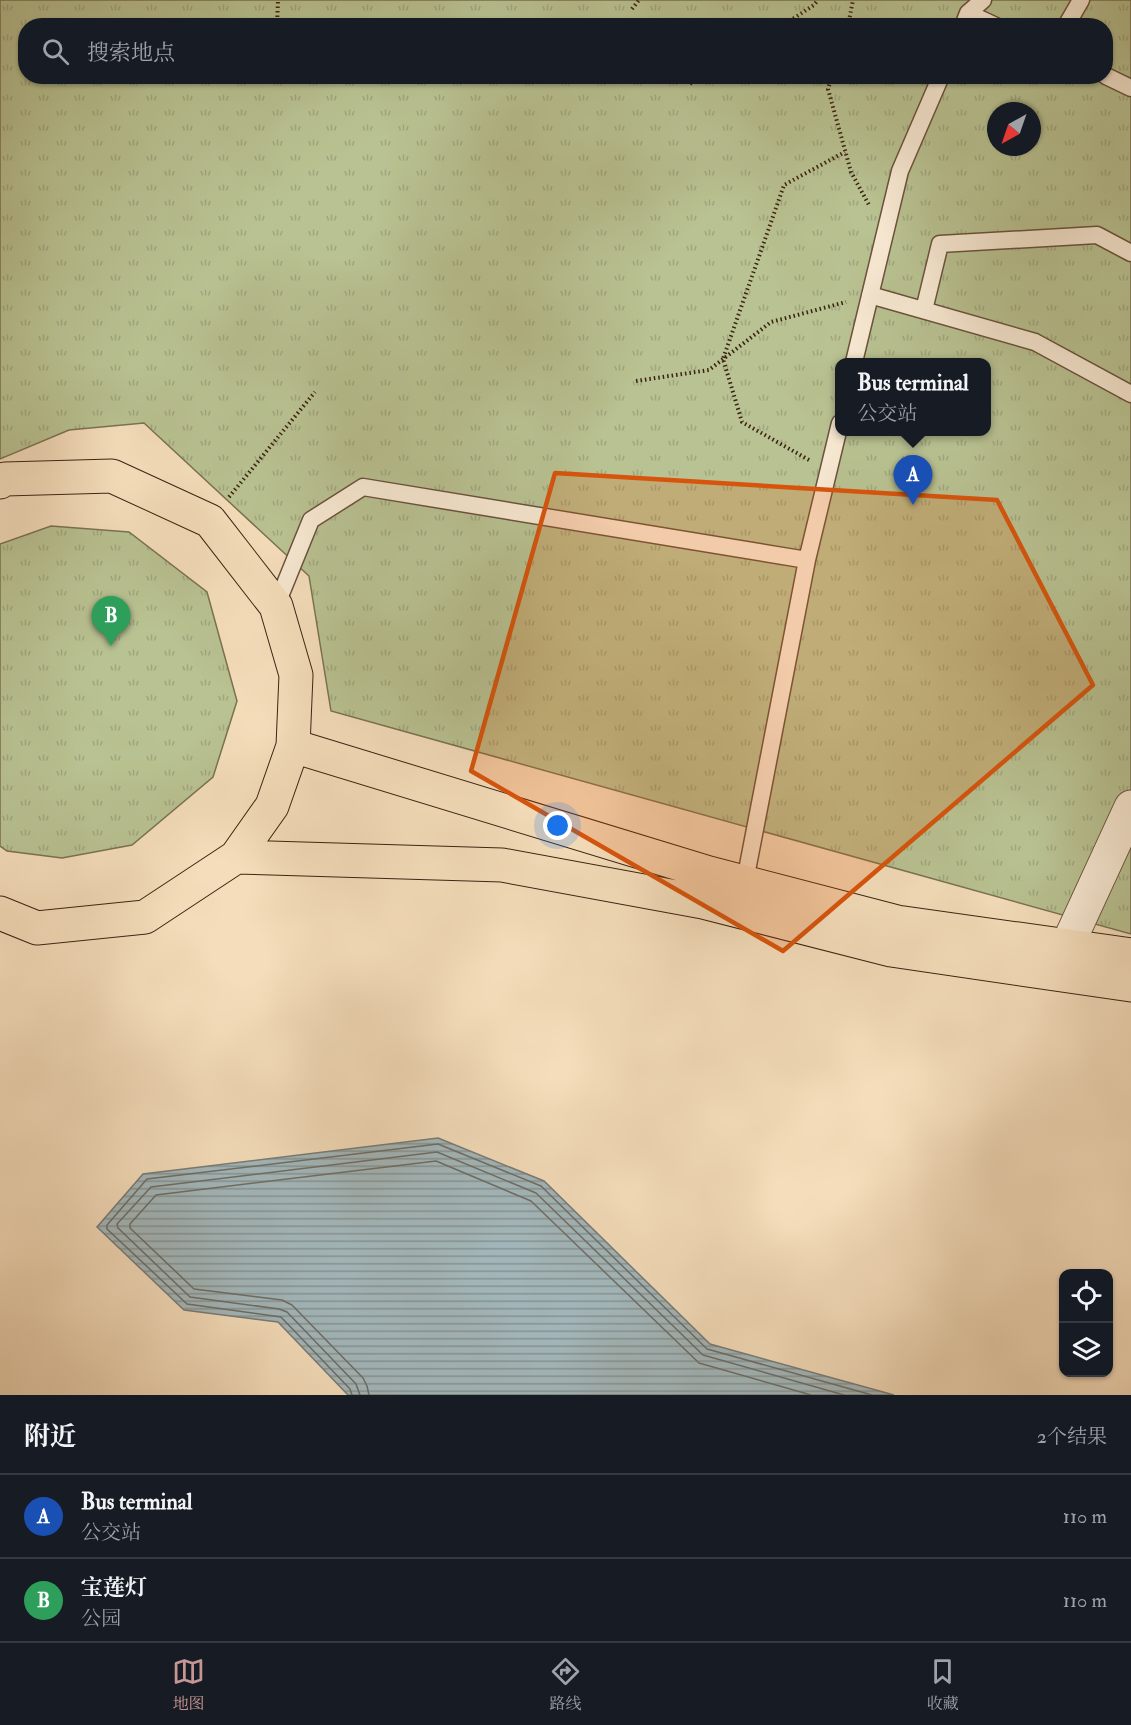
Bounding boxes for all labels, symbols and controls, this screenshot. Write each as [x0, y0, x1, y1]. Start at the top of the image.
search box [18, 18, 1113, 84]
icon: search [39, 35, 72, 68]
text: 搜索地点 [87, 39, 175, 67]
north arrow [987, 102, 1041, 156]
popup [835, 358, 991, 436]
text: Bus terminal [857, 369, 969, 397]
text: 公交站 [857, 401, 917, 426]
pin: A [894, 456, 932, 505]
pin: B [92, 596, 130, 646]
your location [543, 811, 572, 840]
map controls [1059, 1269, 1113, 1377]
button: locate [1059, 1269, 1113, 1323]
button: layers [1059, 1323, 1113, 1377]
text: 附近 [24, 1421, 76, 1453]
text: 2个结果 [1037, 1424, 1107, 1449]
text: Bus terminal [81, 1488, 192, 1516]
text: A [37, 1504, 50, 1529]
text: 110 m [1063, 1504, 1107, 1529]
text: 公交站 [81, 1520, 141, 1545]
text: 宝莲灯 [81, 1574, 147, 1602]
text: B [37, 1588, 50, 1613]
text: 110 m [1063, 1588, 1107, 1613]
text: 公园 [81, 1606, 121, 1631]
tab: 地图 [172, 1655, 205, 1714]
tab: 路线 [549, 1655, 582, 1714]
tab: 收藏 [926, 1655, 959, 1714]

